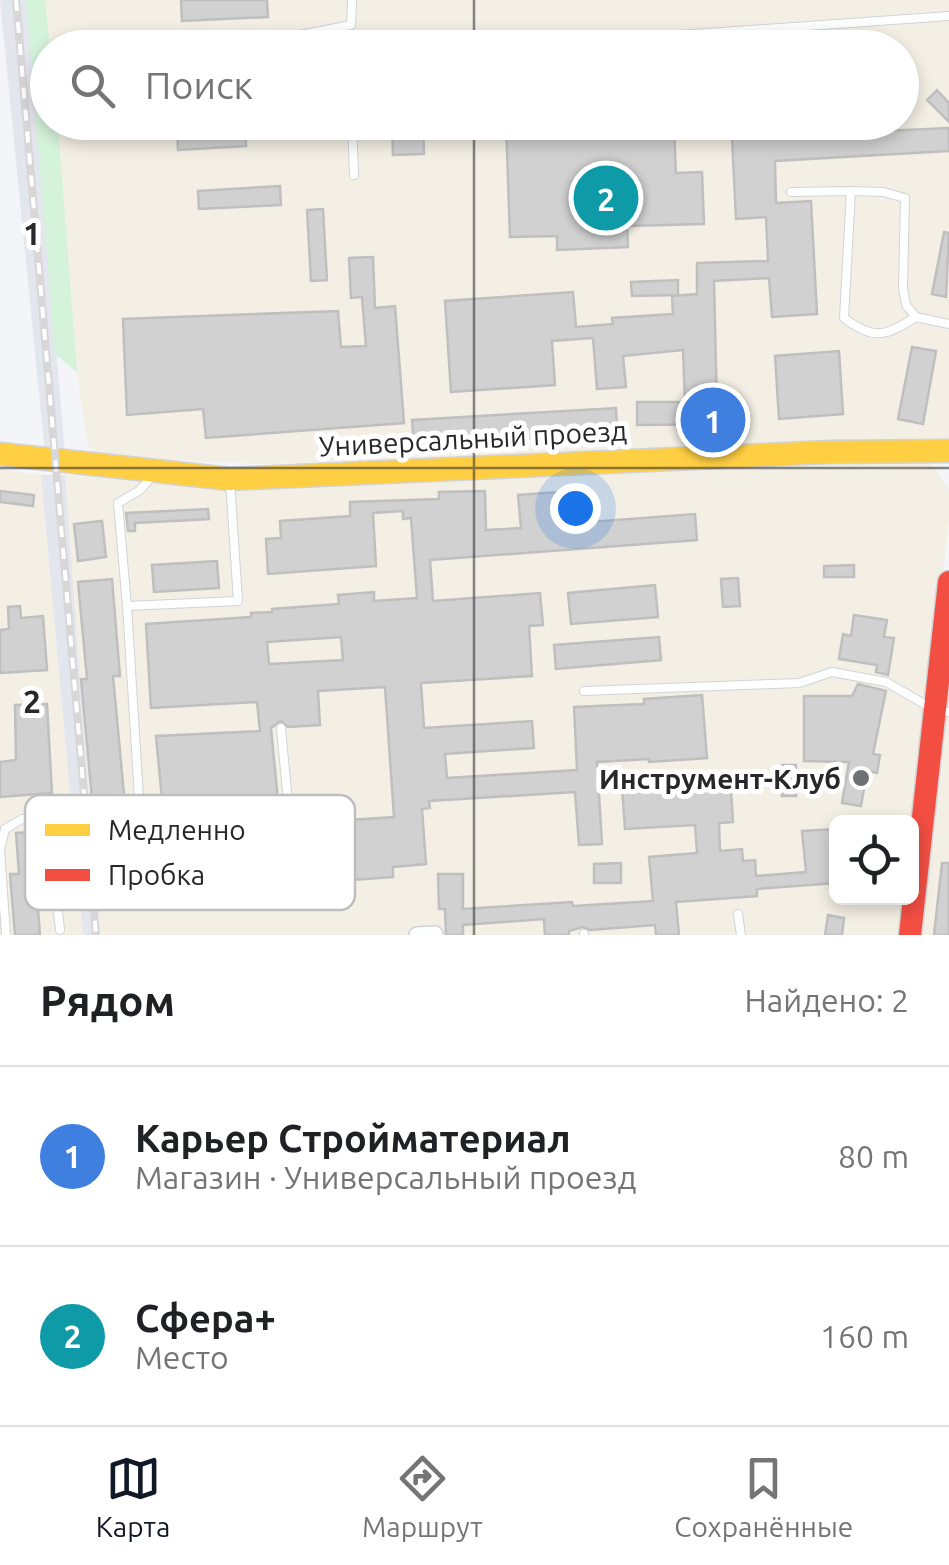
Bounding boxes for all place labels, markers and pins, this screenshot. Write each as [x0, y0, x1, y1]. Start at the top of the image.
pin: 2 [574, 160, 638, 236]
pin: 1 [680, 382, 746, 458]
place label: Инструмент-Клуб [599, 763, 841, 794]
marker: Инструмент-Клуб [850, 767, 872, 789]

